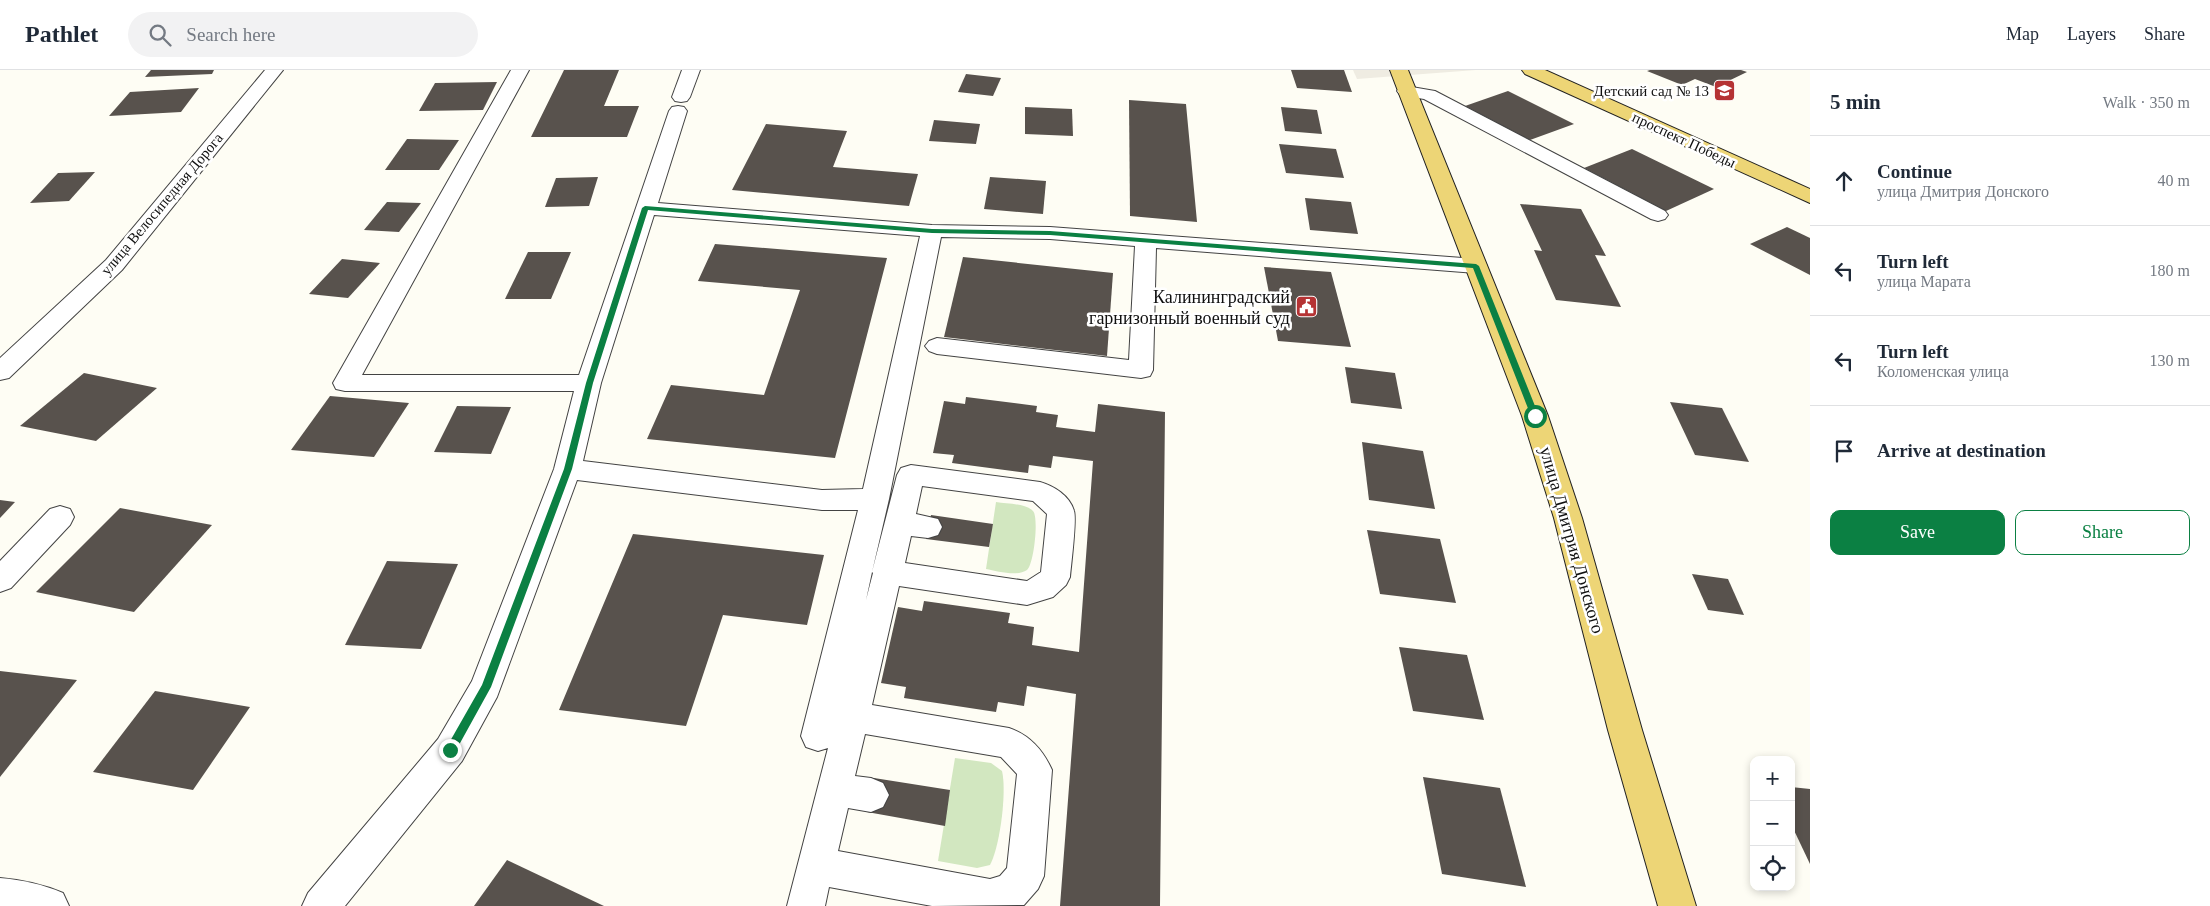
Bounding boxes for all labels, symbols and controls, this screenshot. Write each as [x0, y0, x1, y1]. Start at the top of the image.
search box [128, 12, 478, 57]
text: Pathlet [25, 21, 98, 47]
icon: search [146, 21, 174, 49]
text: Search here [186, 24, 275, 45]
text: Map [2006, 24, 2039, 44]
text: Layers [2067, 24, 2116, 44]
text: Share [2144, 24, 2185, 44]
school or university icon: Детский сад № 13 [1713, 79, 1737, 103]
place label: Детский сад № 13 [1593, 83, 1709, 99]
text: 5 min [1830, 90, 1881, 114]
text: Walk · 350 m [2103, 94, 2190, 111]
street label: проспект Победы [1630, 109, 1738, 171]
street label: улица Велосипедная Дорога [98, 129, 226, 278]
text: Continue [1877, 161, 1952, 182]
icon: ahead [1830, 167, 1858, 195]
text: 40 m [2158, 172, 2190, 189]
text: улица Дмитрия Донского [1877, 183, 2049, 200]
text: Turn left [1877, 251, 1949, 272]
icon: left [1830, 257, 1858, 285]
text: 180 m [2150, 262, 2190, 279]
text: улица Марата [1877, 273, 1971, 290]
place label: Калининградский гарнизонный военный суд [1089, 287, 1290, 328]
public building icon: Калининградский гарнизонный военный суд [1294, 295, 1318, 319]
text: Turn left [1877, 341, 1949, 362]
icon: left [1830, 347, 1858, 375]
text: 130 m [2150, 352, 2190, 369]
text: Коломенская улица [1877, 363, 2009, 380]
route start [1524, 405, 1547, 428]
icon: arrive [1830, 437, 1858, 465]
text: Arrive at destination [1877, 440, 2046, 461]
street label: улица Дмитрия Донского [1536, 444, 1608, 636]
button: Save [1830, 510, 2005, 555]
button: Share [2015, 510, 2190, 555]
route end [439, 739, 462, 762]
map controls [1750, 756, 1795, 891]
button: + [1750, 756, 1795, 801]
button: − [1750, 801, 1795, 846]
button: locate [1750, 846, 1795, 891]

